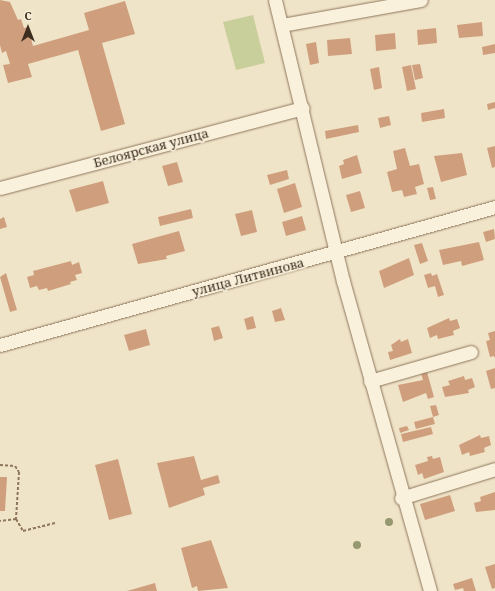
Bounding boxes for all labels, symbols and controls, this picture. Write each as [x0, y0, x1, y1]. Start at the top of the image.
north arrow [8, 8, 48, 48]
text: С [24, 8, 32, 23]
street label: Белоярская улица [92, 125, 210, 171]
street label: улица Литвинова [190, 255, 306, 299]

